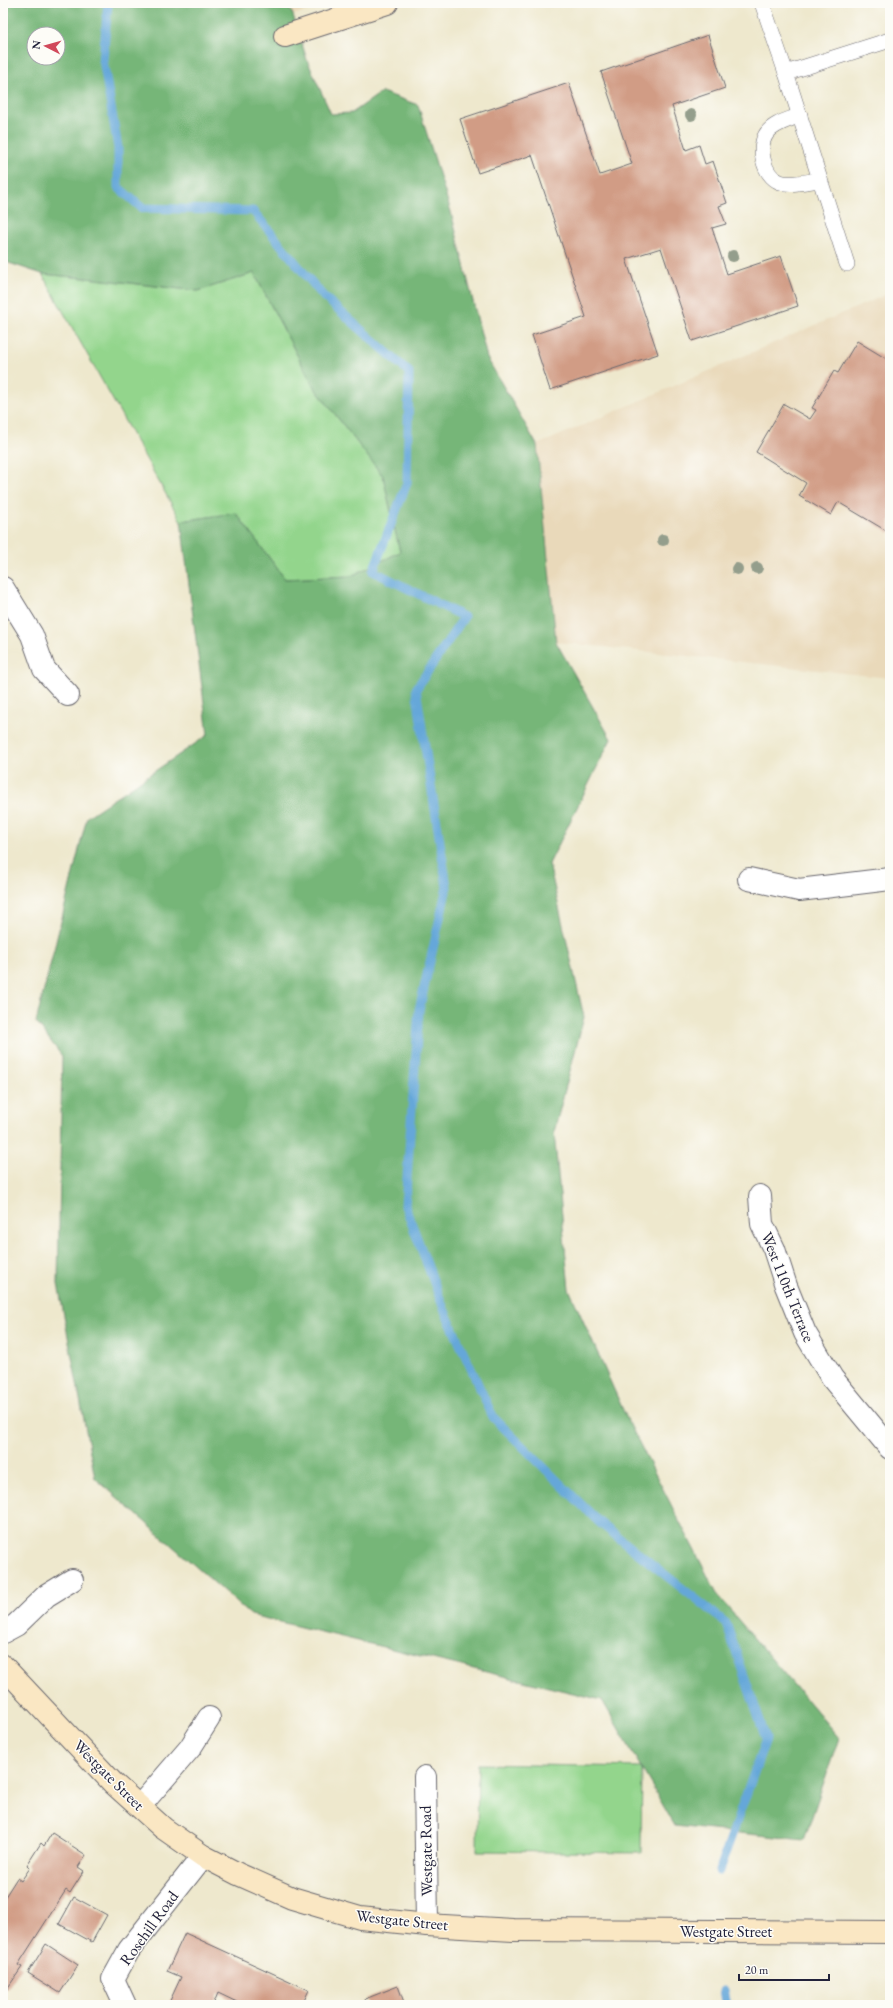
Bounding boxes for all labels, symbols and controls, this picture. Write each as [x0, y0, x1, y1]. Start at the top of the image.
north arrow [26, 26, 66, 66]
text: N [29, 40, 43, 50]
street label: West 110th Terrace [756, 1229, 820, 1345]
street label: Westgate Street [69, 1735, 149, 1815]
street label: Westgate Road [415, 1805, 437, 1897]
street label: Rosehill Road [115, 1886, 184, 1969]
street label: Westgate Street [355, 1905, 449, 1935]
street label: Westgate Street [680, 1921, 772, 1942]
scale bar [739, 1956, 829, 1982]
text: 20 m [745, 1962, 769, 1978]

